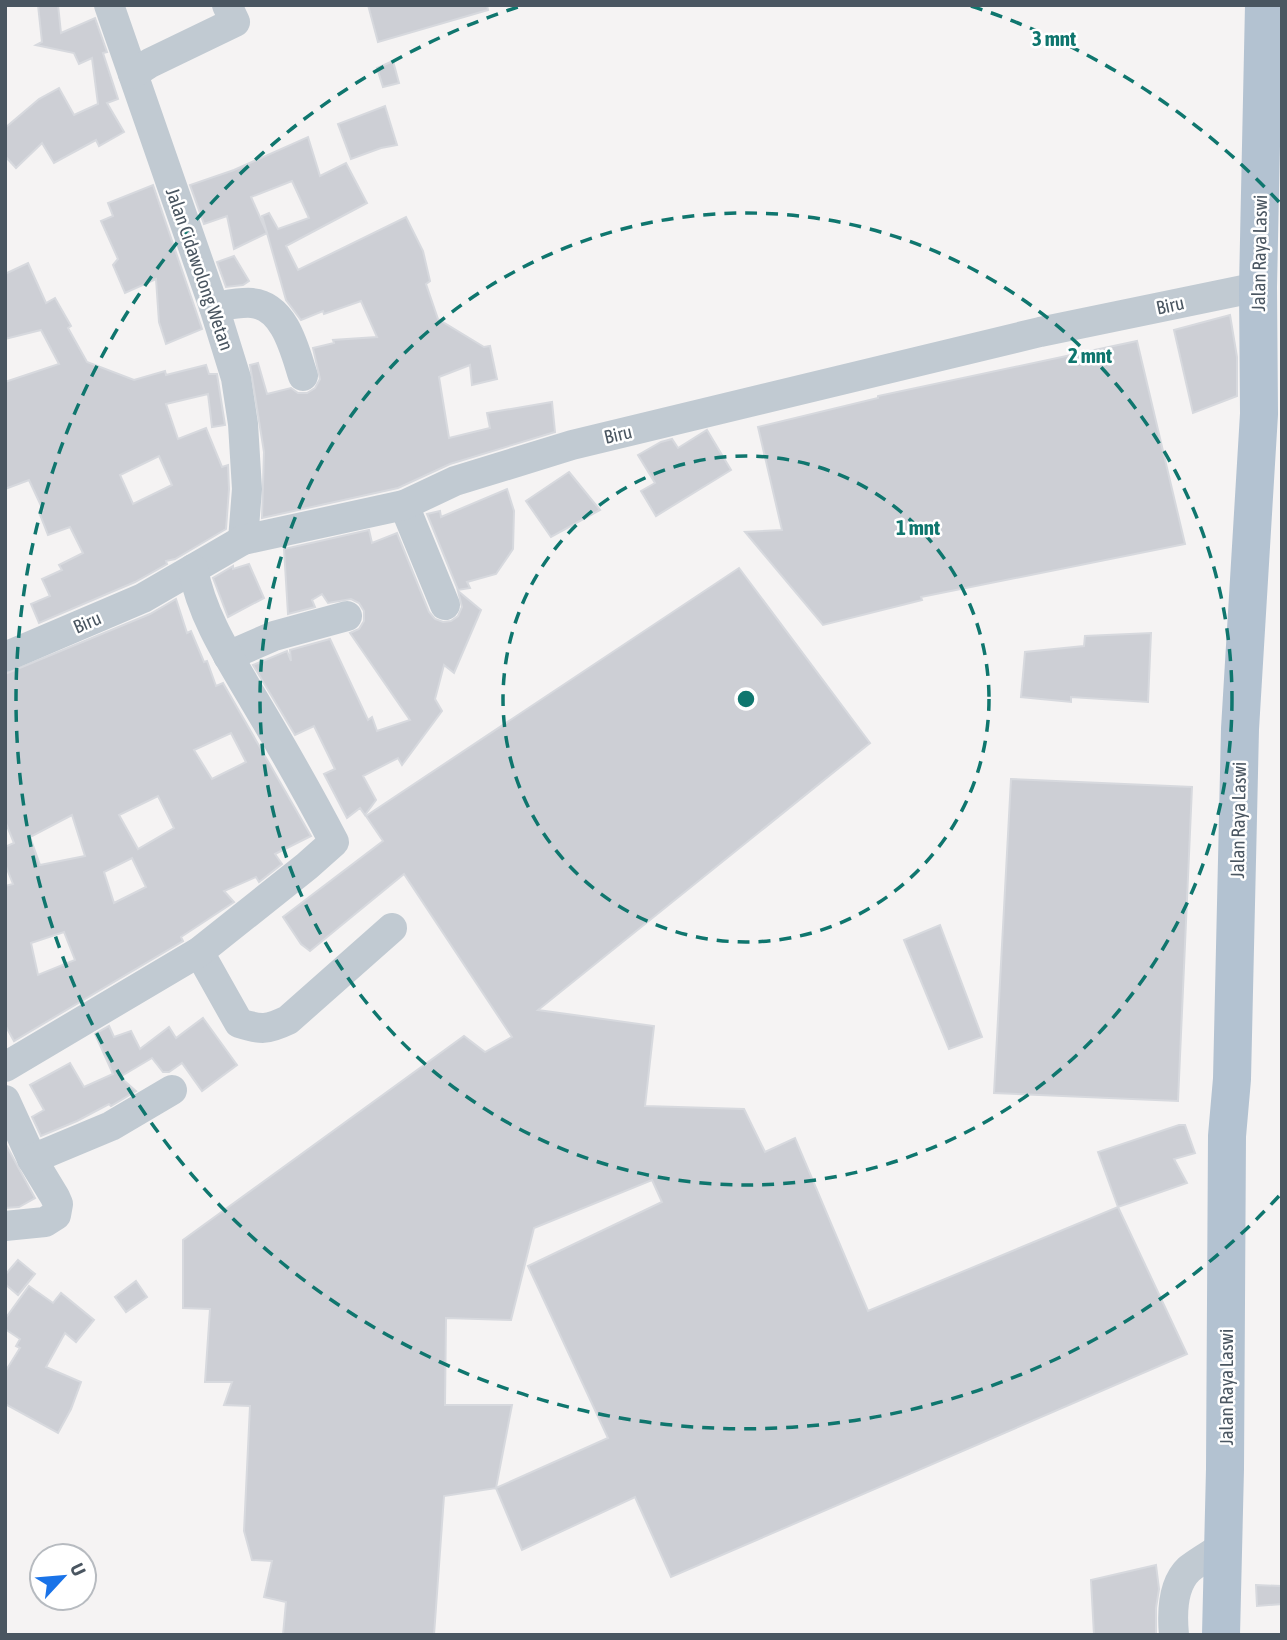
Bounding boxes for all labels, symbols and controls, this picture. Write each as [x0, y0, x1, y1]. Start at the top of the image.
text: 3 mnt [1032, 26, 1076, 50]
street label: Jalan Cidawolong Wetan [162, 185, 238, 353]
street label: Jalan Raya Laswi [1247, 195, 1271, 311]
street label: Biru [1154, 291, 1186, 319]
text: 2 mnt [1068, 343, 1112, 367]
street label: Biru [602, 420, 634, 448]
text: 1 mnt [896, 515, 940, 539]
street label: Biru [70, 606, 104, 638]
centre of rings [734, 687, 758, 711]
street label: Jalan Raya Laswi [1226, 762, 1250, 878]
street label: Jalan Raya Laswi [1215, 1329, 1237, 1445]
north arrow [28, 1542, 98, 1612]
text: U [66, 1560, 91, 1579]

